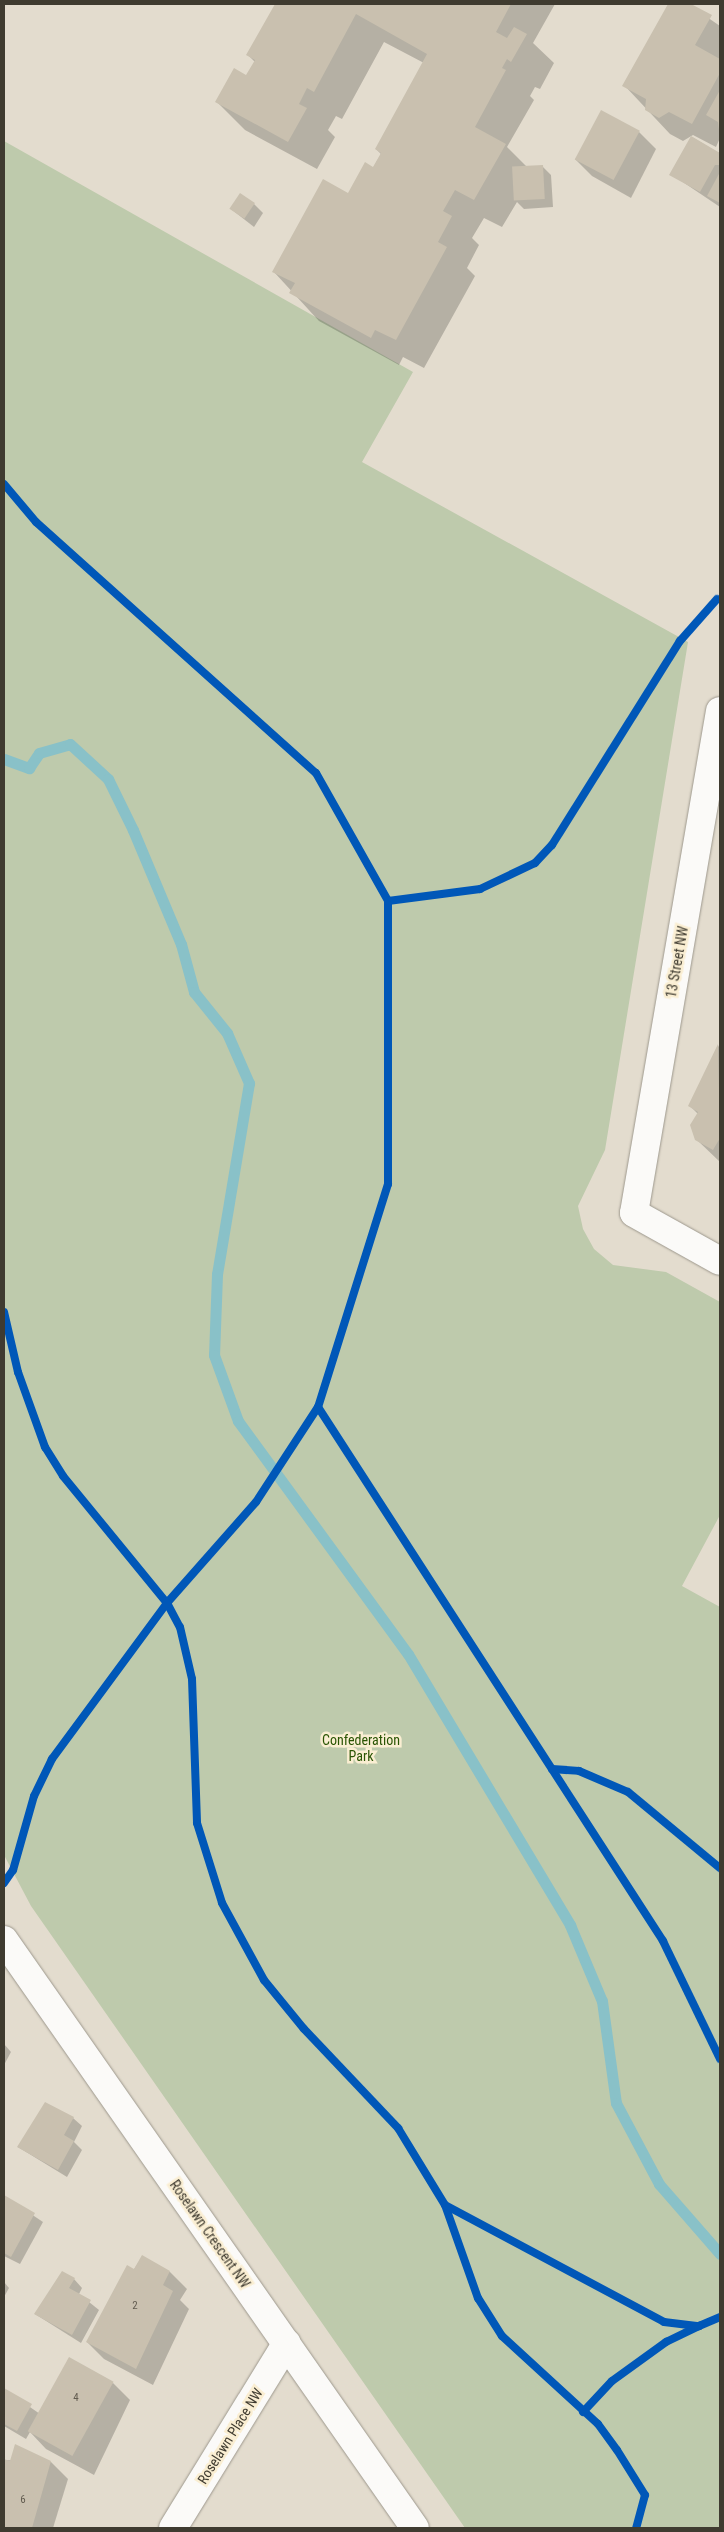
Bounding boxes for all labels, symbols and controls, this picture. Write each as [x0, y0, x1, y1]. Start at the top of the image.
street label: 13 Street NW [662, 925, 692, 999]
park label: Confederation Park [322, 1732, 400, 1764]
street label: Roselawn Crescent NW [166, 2177, 254, 2291]
house number: 2 [132, 2299, 138, 2313]
street label: Roselawn Place NW [194, 2385, 266, 2487]
house number: 4 [73, 2391, 79, 2405]
house number: 6 [20, 2493, 26, 2507]

